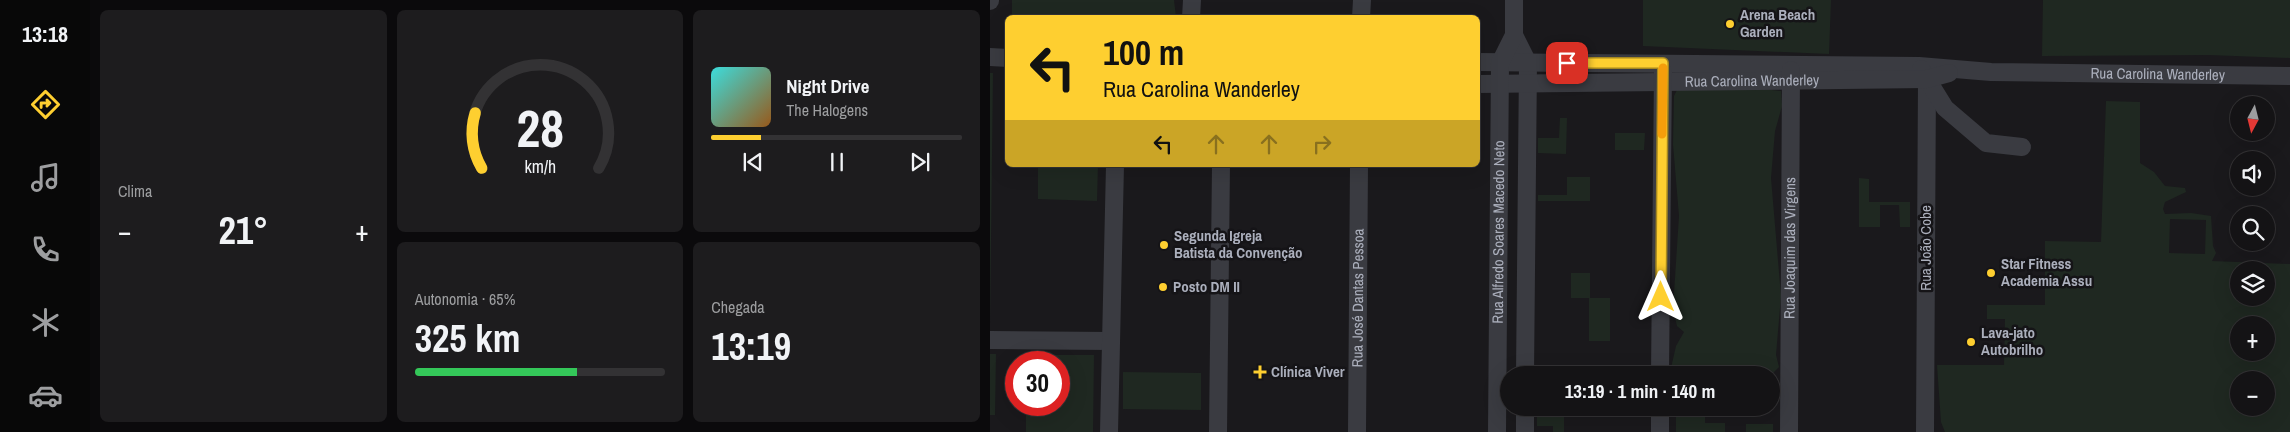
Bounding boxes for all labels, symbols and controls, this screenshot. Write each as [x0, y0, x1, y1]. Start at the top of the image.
place label: Arena Beach Garden [1740, 4, 1815, 42]
marker: Arena Beach Garden [1724, 18, 1736, 30]
text: 13:18 [22, 19, 68, 49]
text: 100 m [1103, 29, 1184, 76]
icon: left [1020, 35, 1085, 100]
pin [1546, 42, 1588, 84]
icon: arrive [1553, 49, 1581, 77]
street label: Rua Carolina Wanderley [2090, 62, 2226, 85]
street label: Rua Carolina Wanderley [1685, 69, 1820, 92]
text: Night Drive [786, 73, 869, 99]
text: Rua Carolina Wanderley [1103, 74, 1300, 104]
icon: directions [28, 87, 63, 122]
text: 28 [516, 93, 564, 163]
north arrow [2230, 96, 2275, 141]
map controls [2230, 96, 2275, 416]
text: The Halogens [786, 99, 868, 121]
icon: left [1149, 130, 1177, 158]
icon: ahead [1202, 130, 1230, 158]
icon: ahead [1255, 130, 1283, 158]
icon: right [1308, 130, 1336, 158]
street label: Rua Alfredo Soares Macedo Neto [1487, 140, 1509, 324]
icon: previous [739, 148, 767, 176]
icon: pause [823, 148, 851, 176]
icon: next [906, 148, 934, 176]
button: sound [2230, 151, 2275, 196]
text: km/h [524, 155, 556, 179]
icon: music [28, 160, 63, 195]
street label: Rua Joaquim das Virgens [1779, 177, 1800, 319]
text: Clima [118, 180, 152, 202]
text: 21° [218, 205, 268, 256]
street label: Rua João Cobe [1915, 205, 1936, 291]
button: search [2230, 206, 2275, 251]
text: − [118, 212, 131, 250]
text: + [355, 212, 369, 250]
place label: Segunda Igreja Batista da Convenção [1174, 225, 1303, 263]
street label: Rua José Dantas Pessoa [1346, 228, 1369, 368]
icon: phone [28, 232, 63, 267]
marker: Segunda Igreja Batista da Convenção [1158, 239, 1170, 251]
place label: Star Fitness Academia Assu [2001, 253, 2092, 291]
button: layers [2230, 261, 2275, 306]
marker: Star Fitness Academia Assu [1985, 267, 1997, 279]
position arrow [1634, 270, 1686, 322]
place label: Posto DM II [1173, 276, 1240, 297]
marker: Posto DM II [1157, 281, 1169, 293]
text: Autonomia · 65% [415, 288, 515, 310]
text: Chegada [711, 296, 765, 318]
icon: climate [28, 305, 63, 340]
text: 325 km [415, 313, 520, 364]
button: + [2230, 316, 2275, 361]
text: 13:19 [711, 321, 791, 372]
place label: Lava-jato Autobrilho [1981, 322, 2043, 360]
marker: Lava-jato Autobrilho [1965, 336, 1977, 348]
speed limit sign: 30 [1005, 351, 1070, 416]
place label: Clínica Viver [1271, 361, 1345, 382]
marker: Clínica Viver [1253, 365, 1267, 379]
button: − [2230, 371, 2275, 416]
icon: car [28, 378, 63, 413]
text: 13:19 · 1 min · 140 m [1565, 378, 1715, 404]

